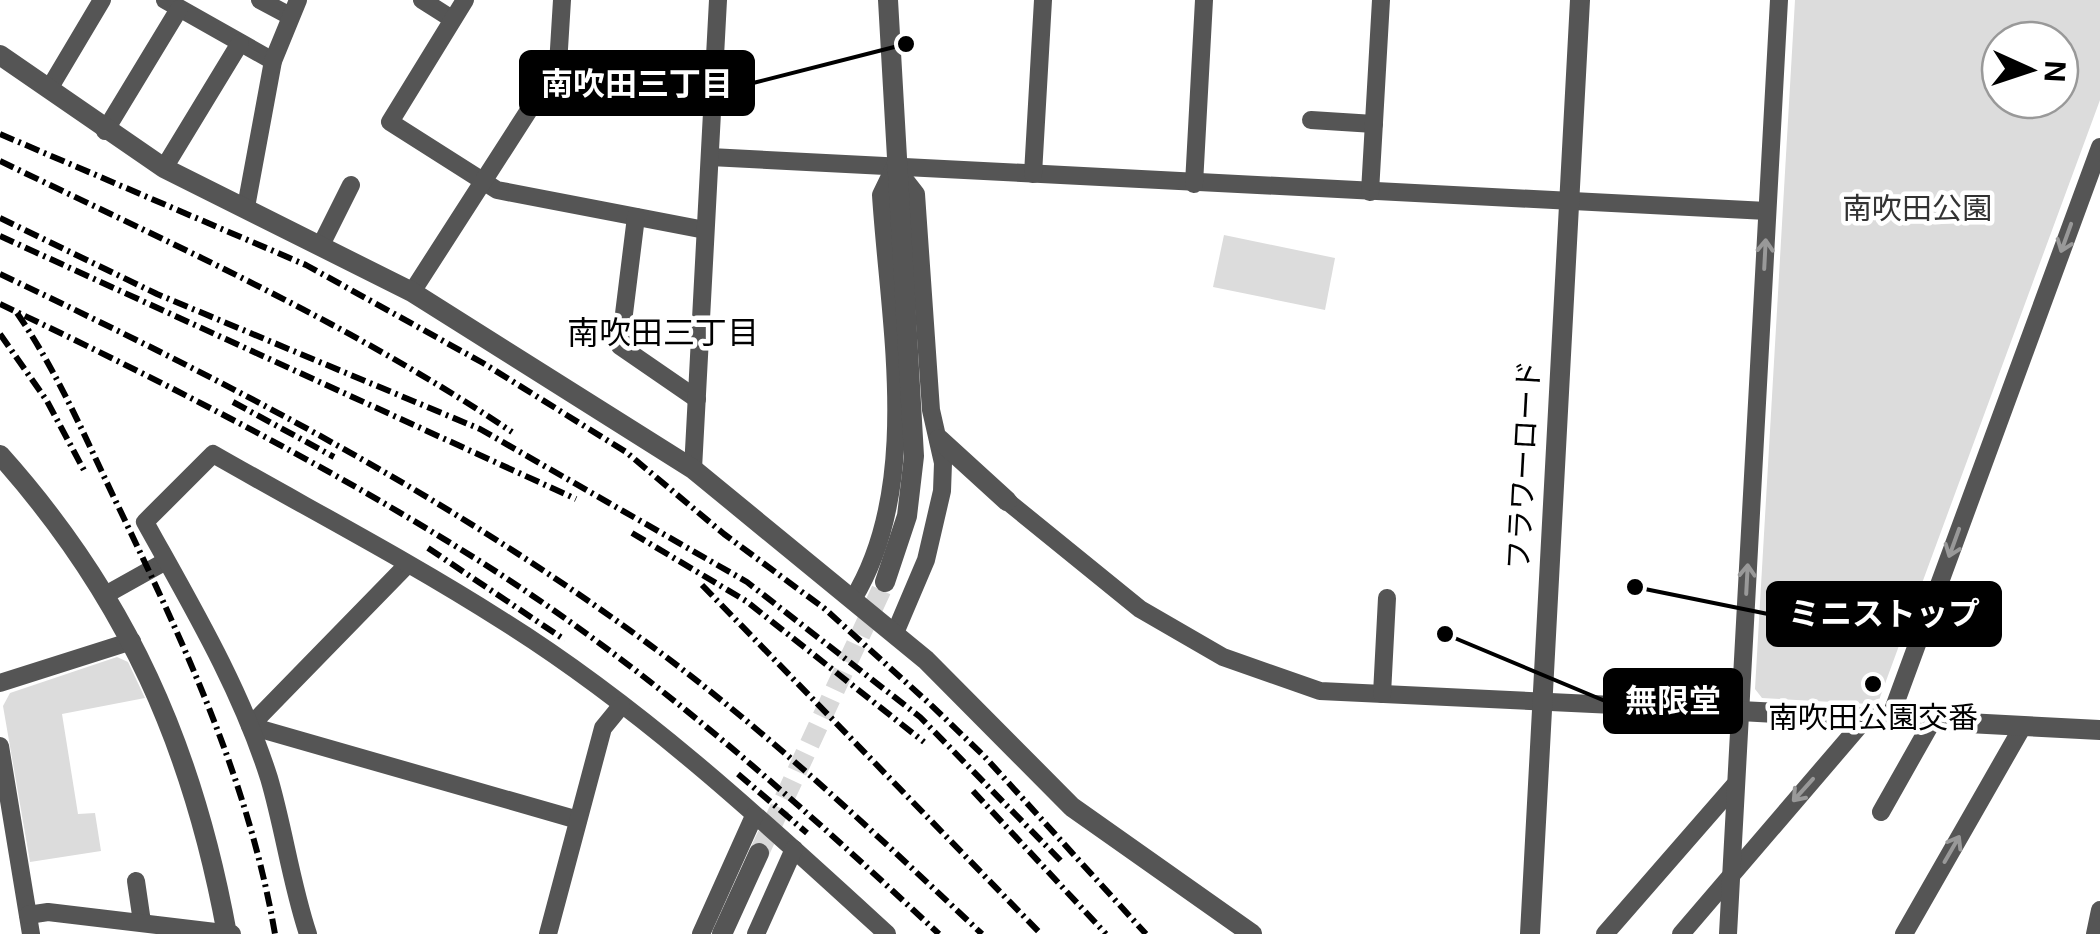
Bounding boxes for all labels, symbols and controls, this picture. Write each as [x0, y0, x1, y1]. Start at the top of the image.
north arrow [1980, 20, 2080, 120]
callout: 南吹田三丁目 [521, 52, 753, 114]
text: N [2037, 60, 2073, 83]
text: 南吹田三丁目 [541, 64, 733, 103]
park label: 南吹田公園 [1842, 190, 1992, 226]
one-way arrow [2056, 222, 2074, 253]
one-way arrow [1756, 239, 1775, 271]
district label: 南吹田三丁目 [567, 313, 759, 352]
street label: フラワーロード [1500, 359, 1546, 571]
one-way arrow [1944, 527, 1962, 558]
one-way arrow [1738, 563, 1757, 595]
callout: ミニストップ [1768, 583, 2000, 645]
text: ミニストップ [1788, 594, 1980, 633]
callout: 無限堂 [1605, 670, 1741, 732]
marker: 南吹田公園交番 [1862, 673, 1884, 695]
text: 無限堂 [1625, 681, 1721, 720]
place label: 南吹田公園交番 [1768, 699, 1978, 735]
one-way arrow [1791, 777, 1814, 802]
one-way arrow [1943, 835, 1963, 864]

